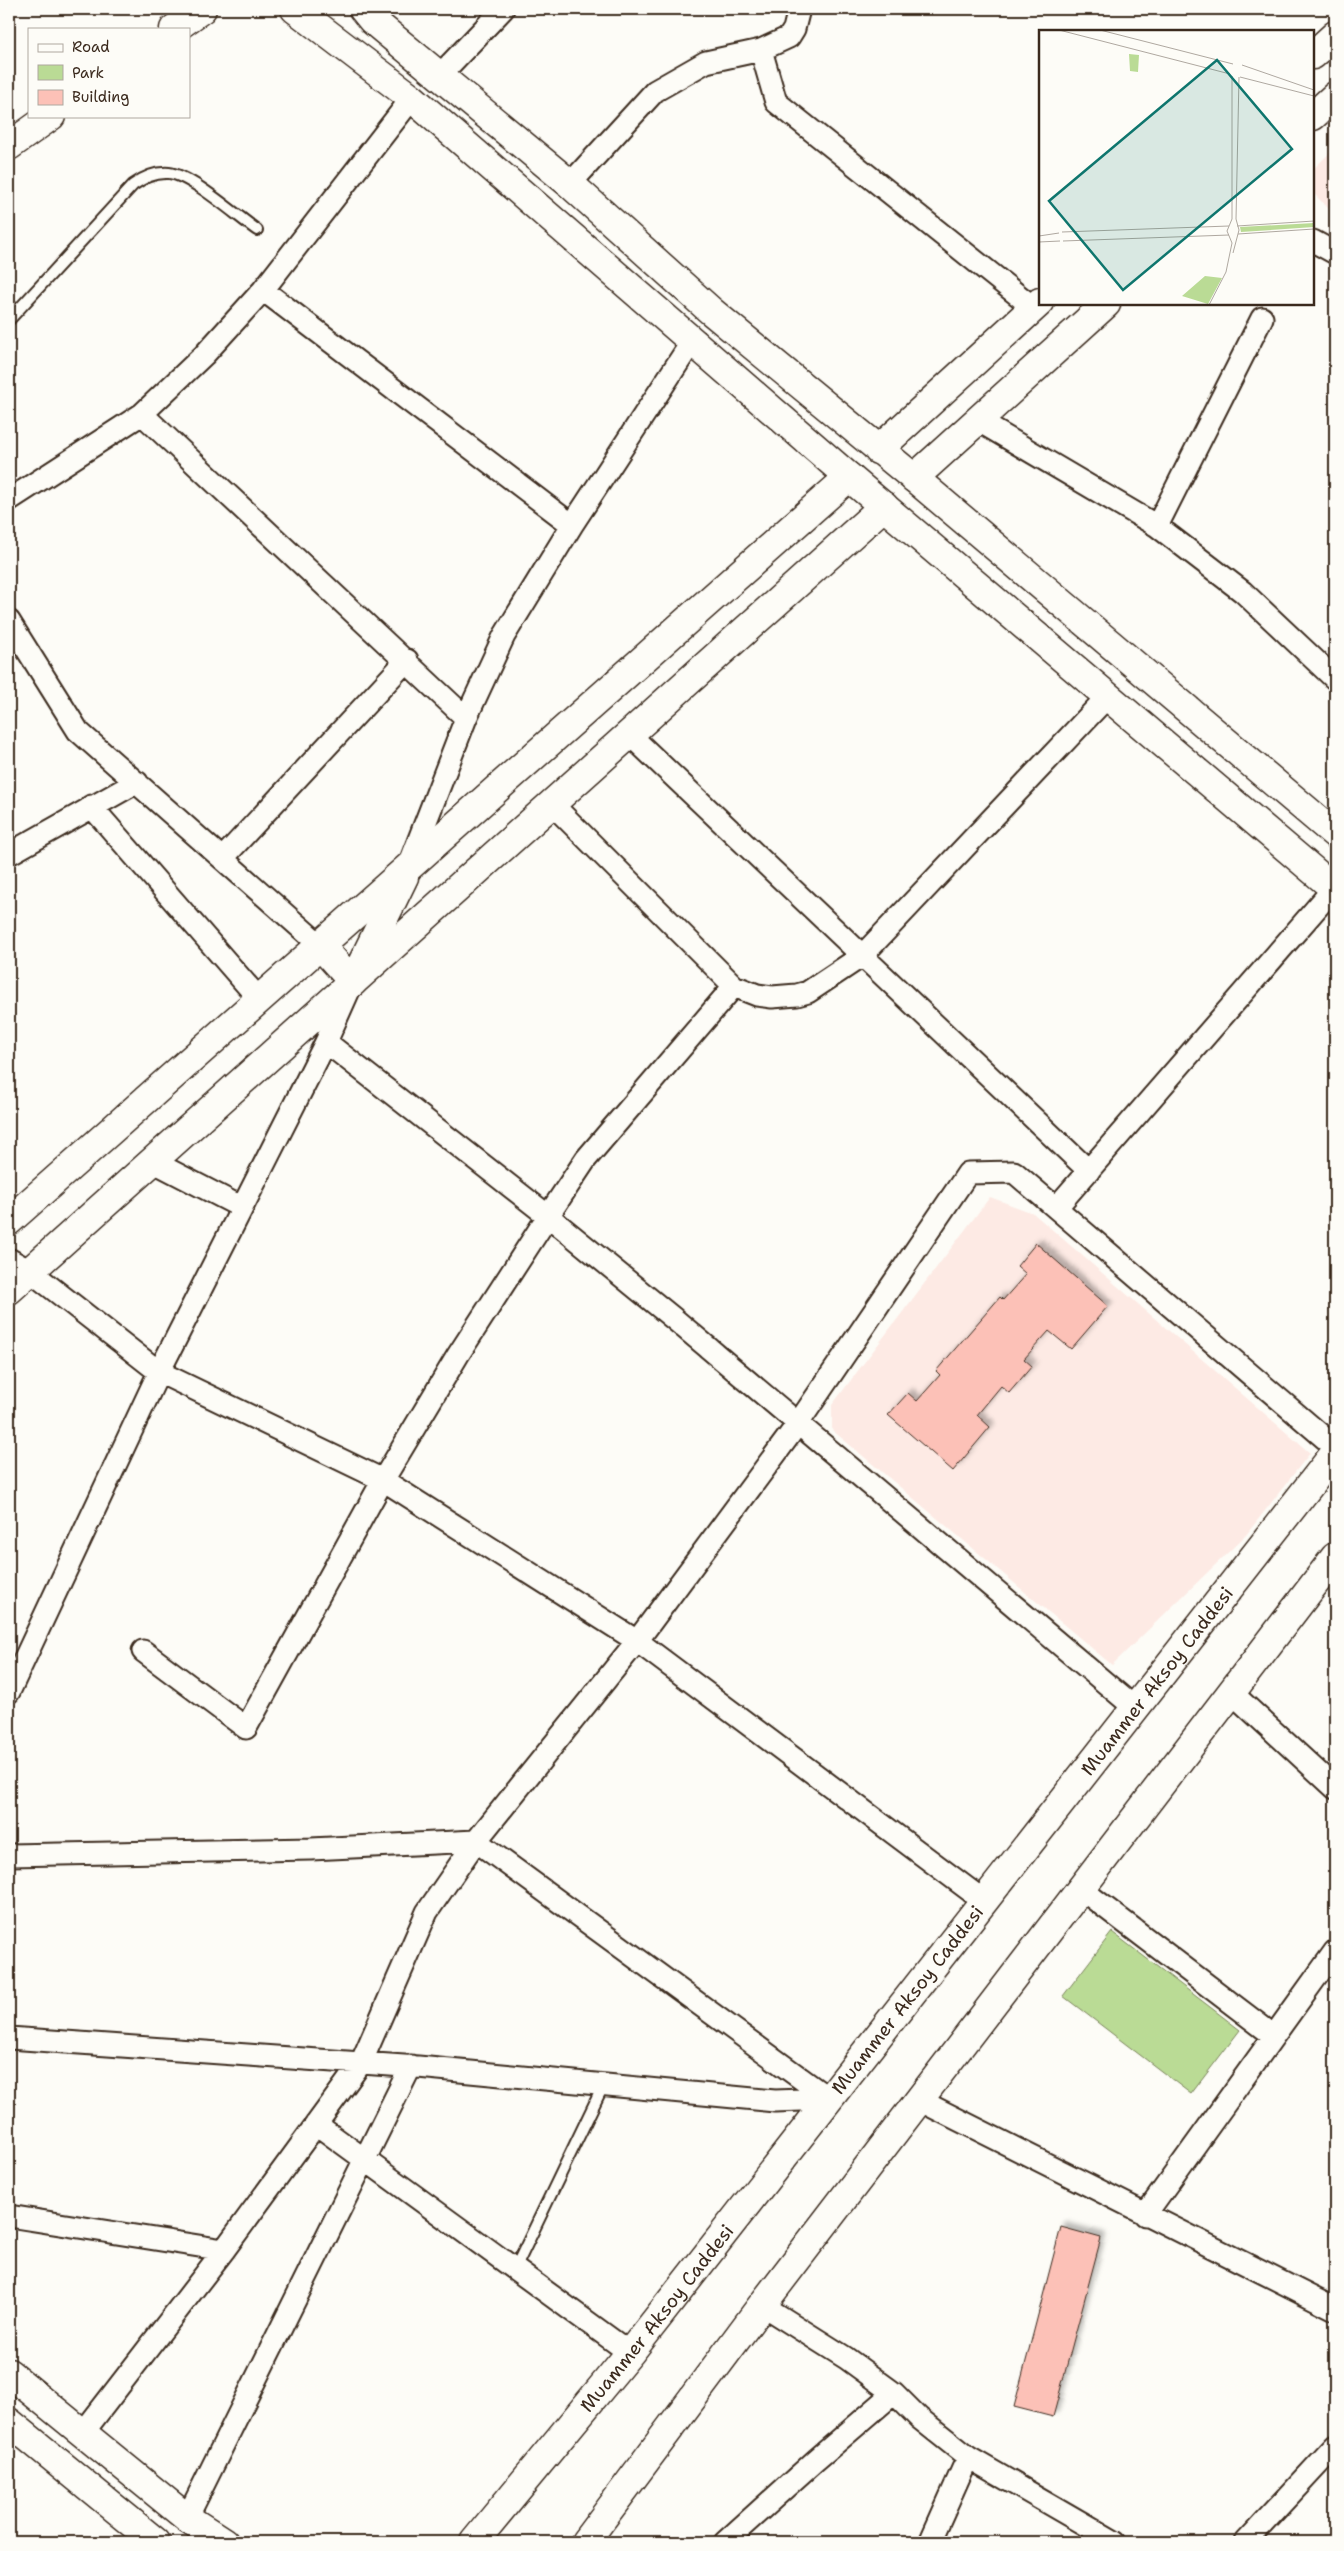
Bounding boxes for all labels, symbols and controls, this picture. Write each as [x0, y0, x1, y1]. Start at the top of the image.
legend [28, 28, 190, 118]
inset map [1039, 30, 1314, 305]
text: Road [72, 37, 110, 57]
text: Park [72, 63, 104, 83]
text: Building [72, 87, 129, 107]
street label: Muammer Aksoy Caddesi [1075, 1581, 1239, 1781]
street label: Muammer Aksoy Caddesi [825, 1900, 989, 2099]
street label: Muammer Aksoy Caddesi [574, 2219, 739, 2417]

